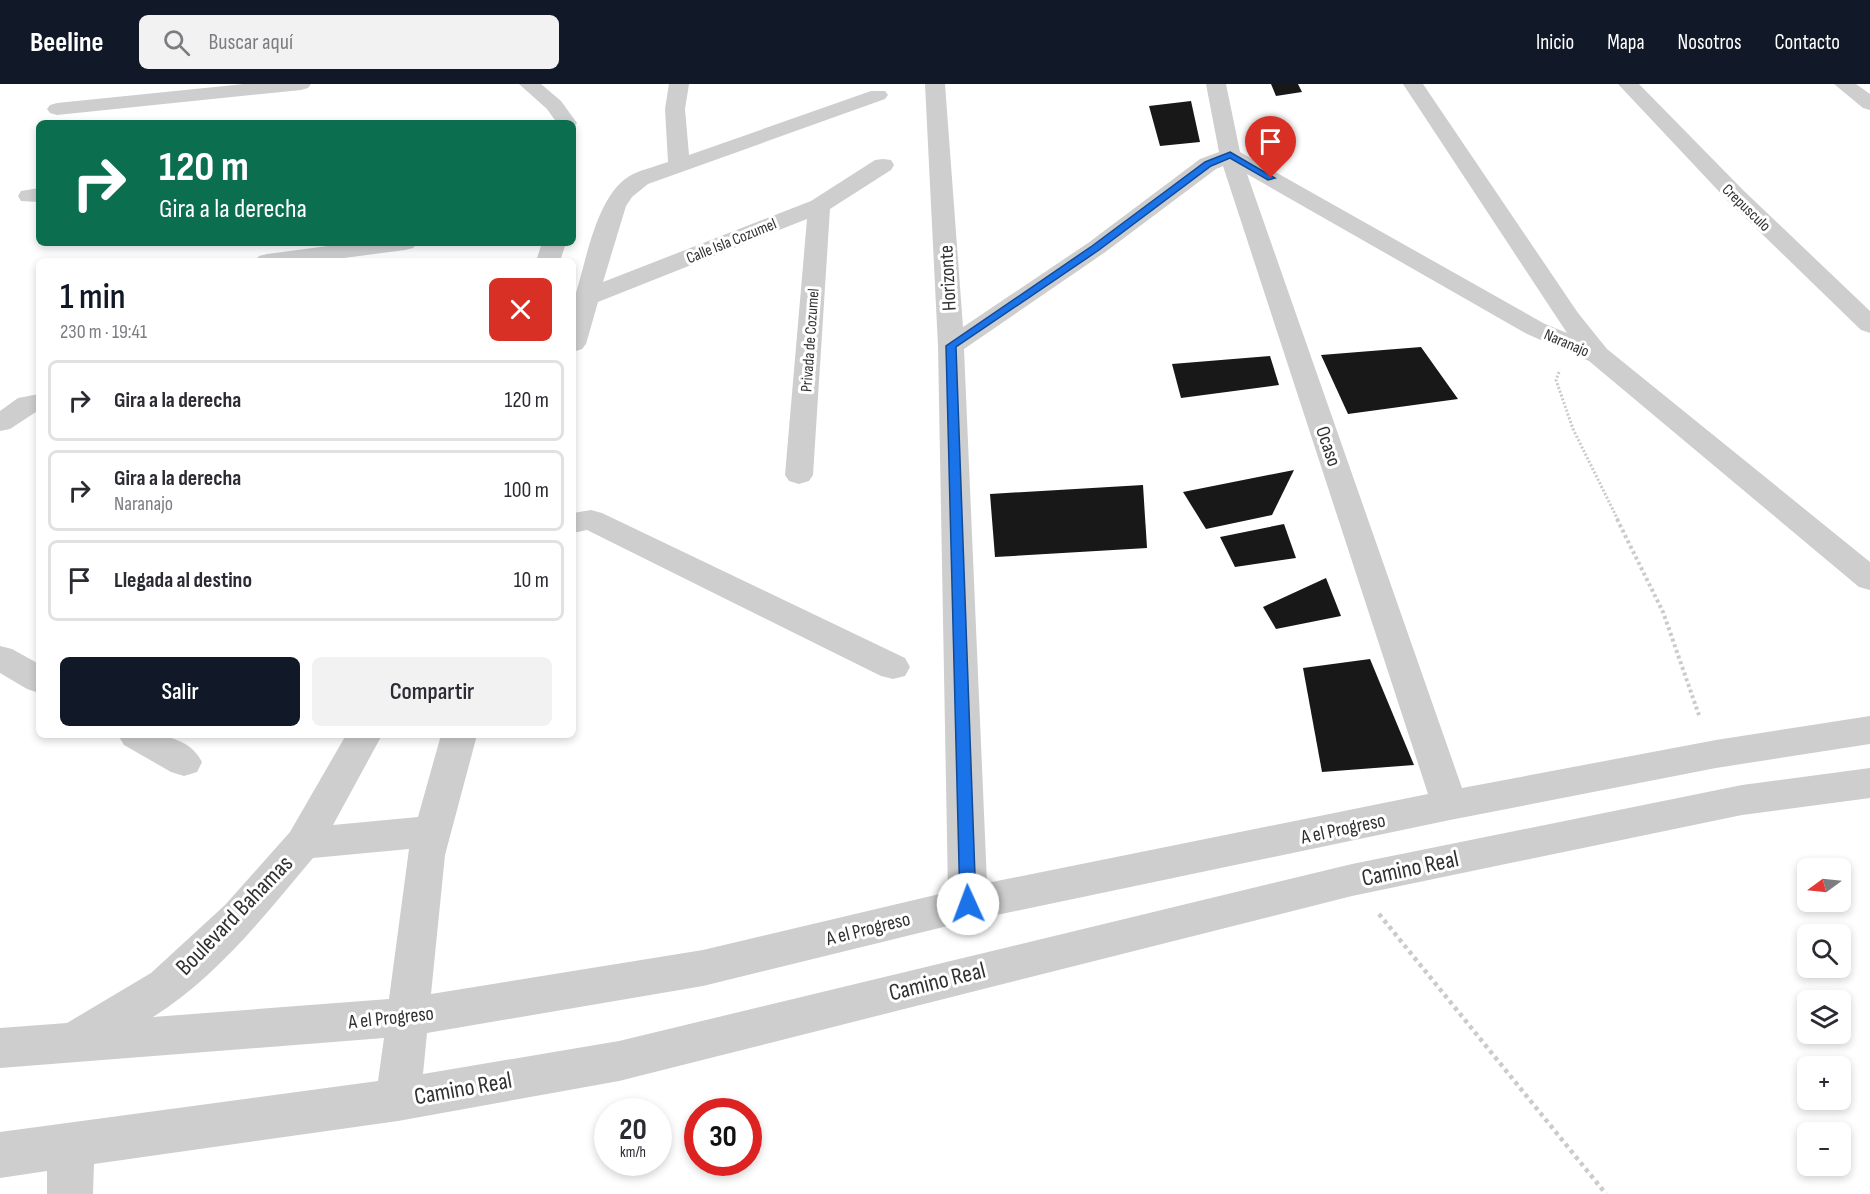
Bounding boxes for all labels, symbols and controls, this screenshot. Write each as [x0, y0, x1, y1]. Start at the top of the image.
search box [139, 15, 559, 69]
text: Beeline [30, 26, 103, 59]
icon: search [160, 26, 193, 59]
text: Buscar aquí [208, 29, 293, 56]
text: Inicio [1536, 30, 1574, 55]
text: Mapa [1607, 30, 1645, 55]
text: Nosotros [1678, 30, 1742, 55]
text: Contacto [1775, 30, 1840, 55]
pin [1245, 116, 1296, 178]
icon: arrive [1254, 125, 1287, 158]
text: 120 m [159, 142, 249, 193]
icon: right [60, 144, 138, 222]
street label: Crepusculo [1718, 180, 1774, 236]
text: Gira a la derecha [159, 193, 307, 225]
street label: Calle Isla Cozumel [684, 215, 779, 268]
street label: Horizonte [934, 244, 962, 311]
text: 1 min [60, 276, 125, 319]
button: close [489, 278, 552, 341]
street label: Privada de Cozumel [797, 288, 824, 392]
text: 230 m · 19:41 [60, 320, 147, 344]
street label: Naranajo [1541, 325, 1592, 361]
icon: right [63, 384, 96, 417]
text: Gira a la derecha [114, 387, 241, 414]
text: 120 m [505, 387, 549, 414]
street label: Ocaso [1310, 423, 1346, 470]
text: Gira a la derecha [114, 465, 241, 492]
icon: right [63, 474, 96, 507]
text: 100 m [504, 477, 549, 504]
text: Naranajo [114, 492, 173, 516]
icon: arrive [63, 564, 96, 597]
text: Llegada al destino [114, 567, 252, 594]
text: 10 m [514, 567, 549, 594]
button: Salir [60, 657, 300, 726]
button: Compartir [312, 657, 552, 726]
street label: A el Progreso [1298, 808, 1388, 850]
street label: Camino Real [1359, 844, 1461, 893]
street label: Boulevard Bahamas [170, 849, 299, 981]
north arrow [1797, 858, 1851, 912]
map controls [1797, 858, 1851, 1176]
position arrow [936, 872, 1000, 936]
street label: A el Progreso [823, 907, 913, 951]
button: search [1797, 924, 1851, 978]
street label: Camino Real [886, 955, 988, 1007]
button: layers [1797, 990, 1851, 1044]
street label: A el Progreso [346, 1002, 435, 1035]
button: + [1797, 1056, 1851, 1110]
street label: Camino Real [412, 1066, 514, 1111]
speed limit sign: 30 [684, 1098, 762, 1176]
text: 20 [619, 1112, 647, 1148]
button: − [1797, 1122, 1851, 1176]
text: km/h [620, 1143, 646, 1162]

